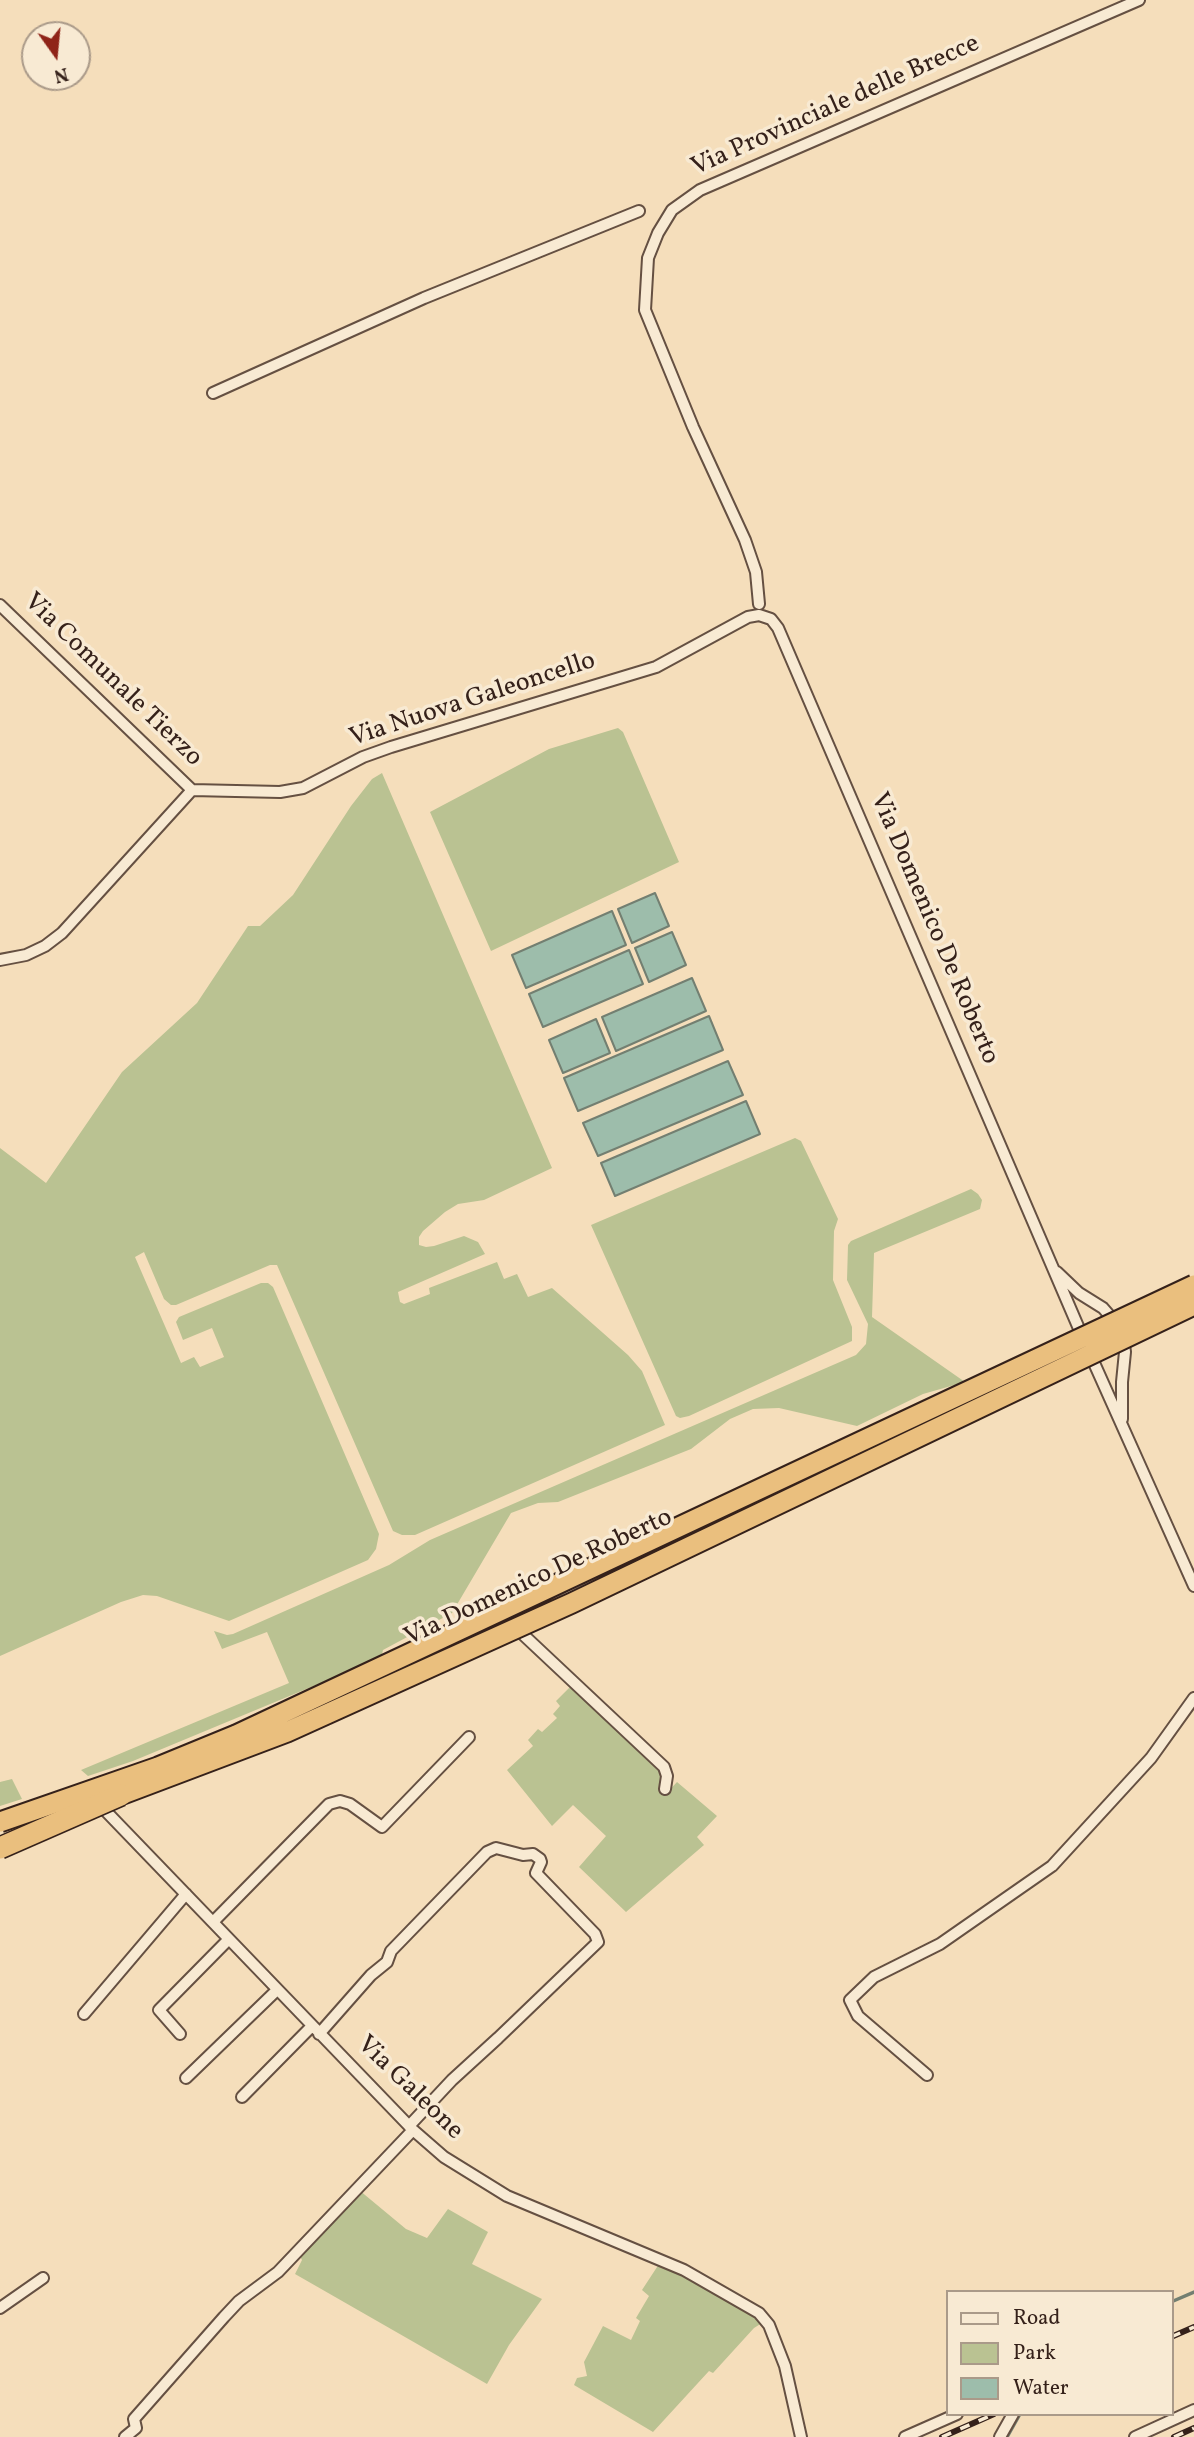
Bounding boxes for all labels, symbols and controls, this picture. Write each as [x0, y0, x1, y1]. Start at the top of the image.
north arrow [21, 21, 91, 91]
street label: Via Provinciale delle Brecce [687, 29, 985, 185]
text: N [51, 60, 71, 89]
street label: Via Comunale Tierzo [16, 588, 208, 774]
street label: Via Nuova Galeoncello [346, 647, 600, 755]
street label: Via Domenico De Roberto [862, 788, 1004, 1070]
street label: Via Domenico De Roberto [400, 1503, 678, 1655]
street label: Via Galeone [349, 2030, 469, 2148]
legend [946, 2290, 1173, 2416]
text: Road [1013, 2304, 1060, 2333]
text: Park [1013, 2339, 1056, 2368]
text: Water [1013, 2374, 1069, 2403]

